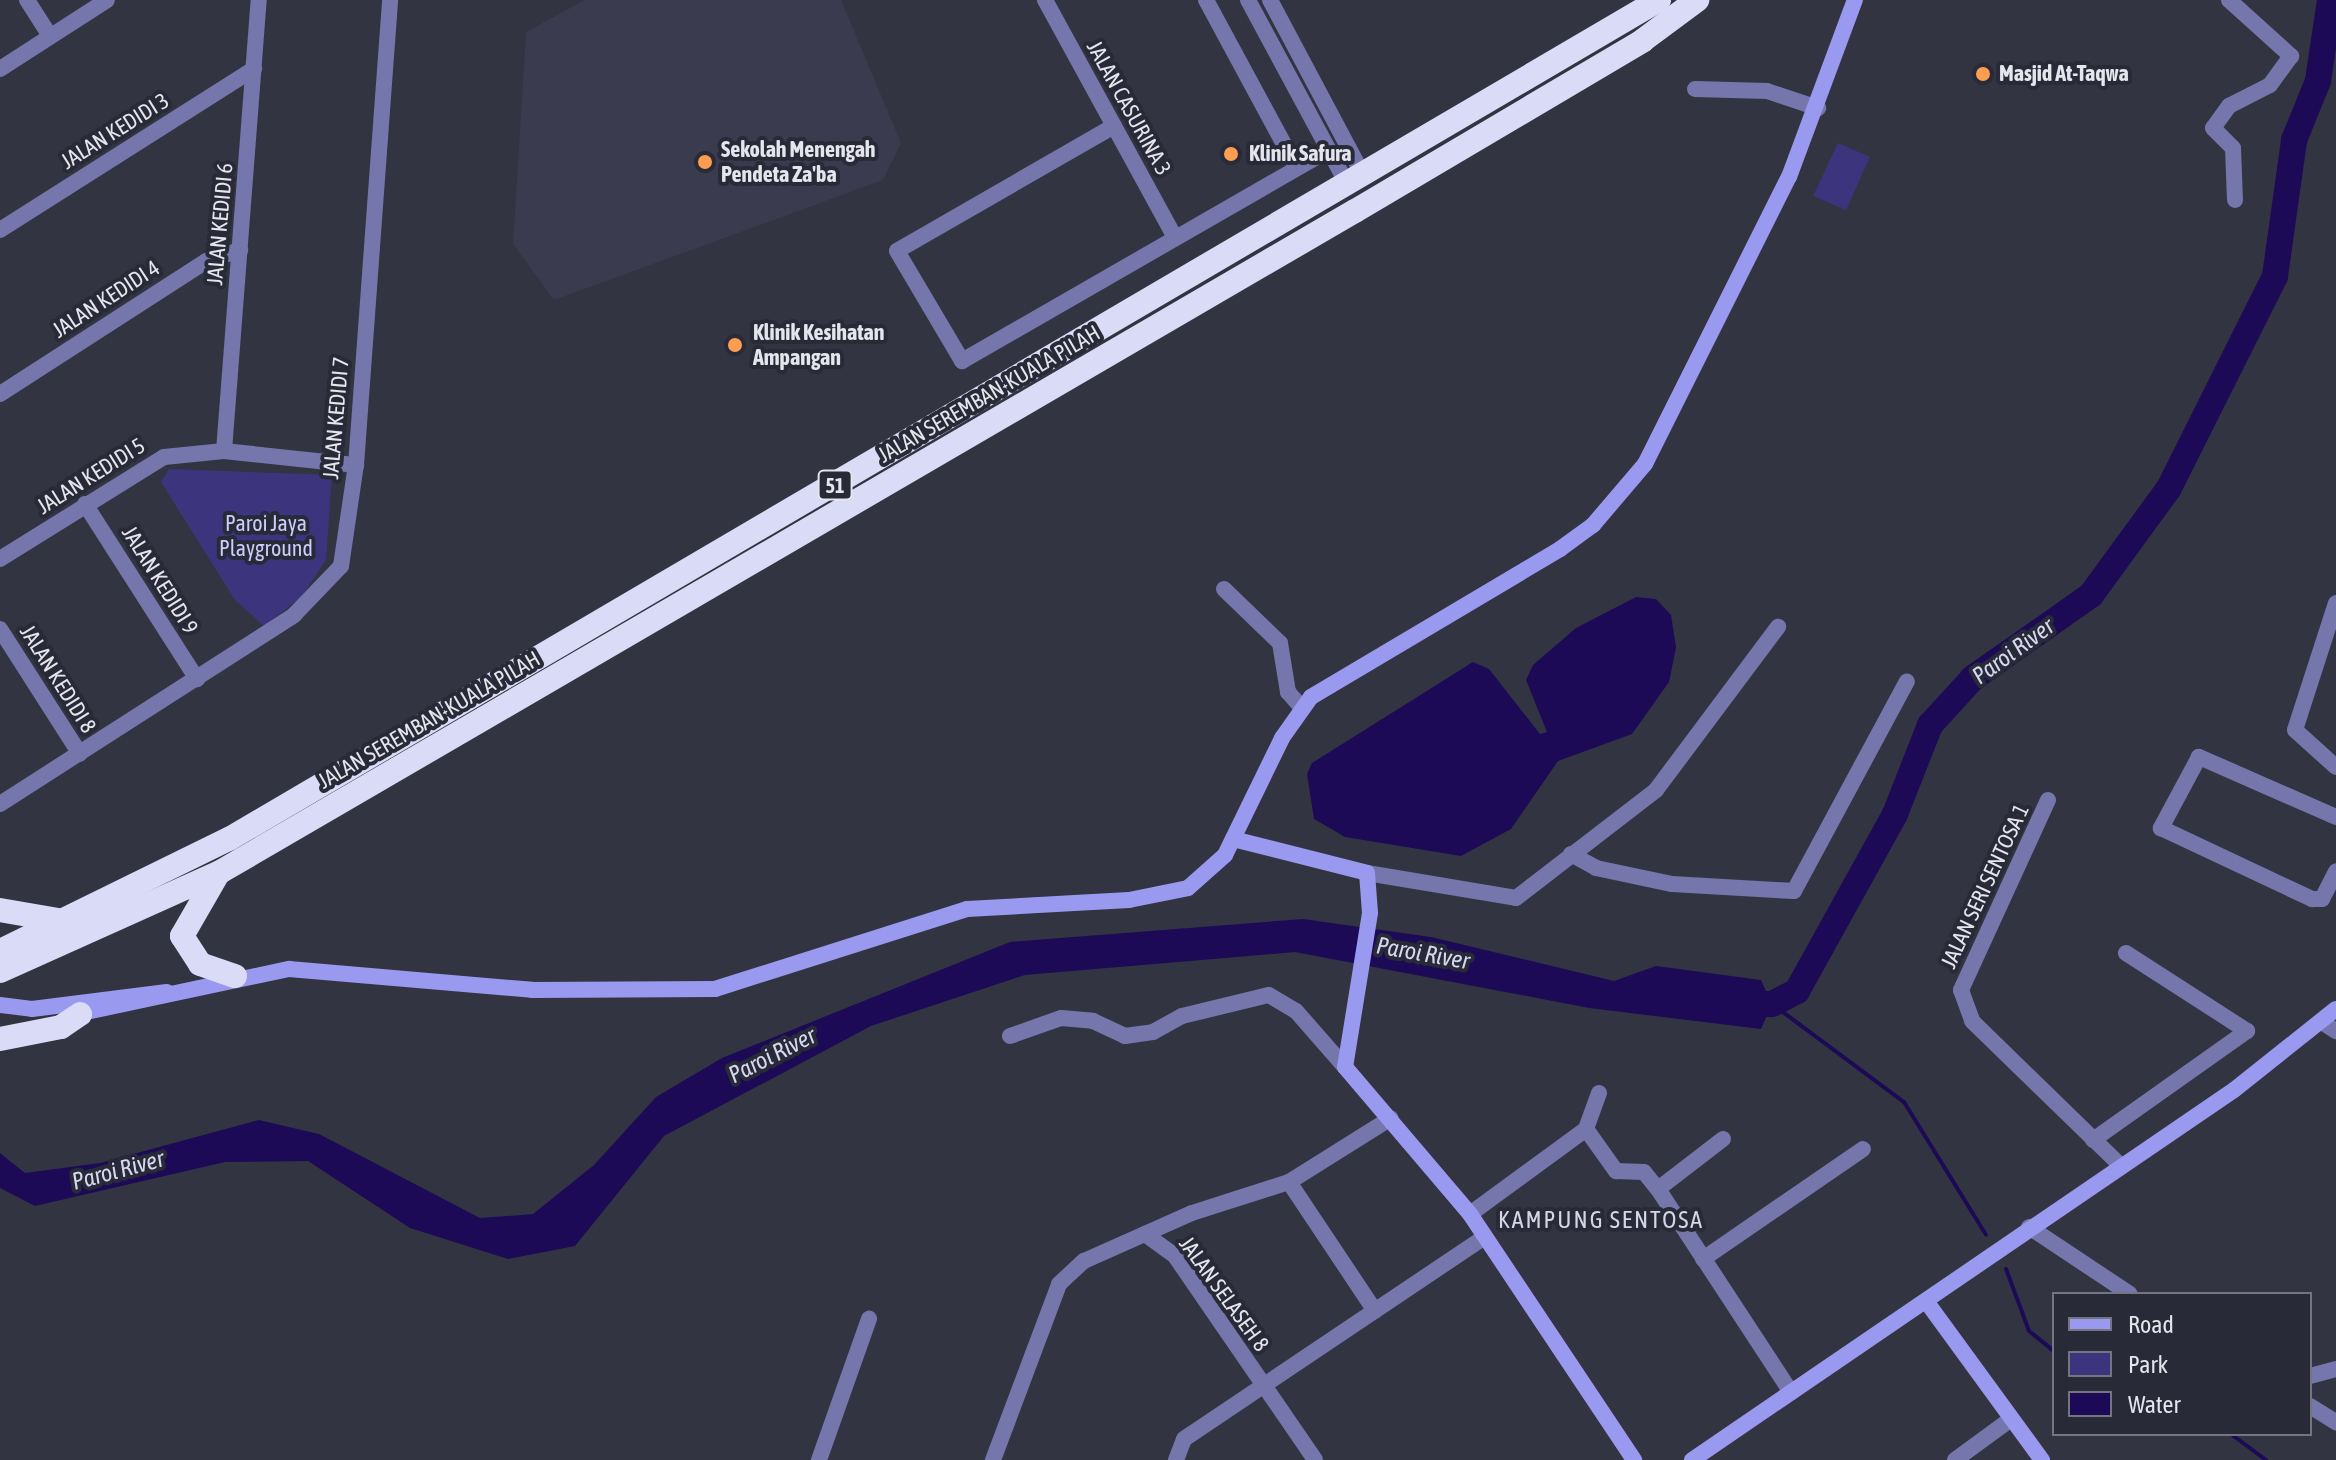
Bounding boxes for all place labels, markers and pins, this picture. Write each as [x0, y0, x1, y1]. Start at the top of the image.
place label: Masjid At-Taqwa [1999, 61, 2129, 87]
marker: Masjid At-Taqwa [1974, 65, 1992, 83]
place label: Sekolah Menengah Pendeta Za'ba [721, 136, 876, 188]
place label: Klinik Safura [1249, 141, 1352, 167]
marker: Klinik Safura [1220, 143, 1242, 165]
marker: Sekolah Menengah Pendeta Za'ba [696, 153, 714, 171]
place label: Klinik Kesihatan Ampangan [753, 319, 884, 370]
marker: Klinik Kesihatan Ampangan [724, 334, 746, 356]

